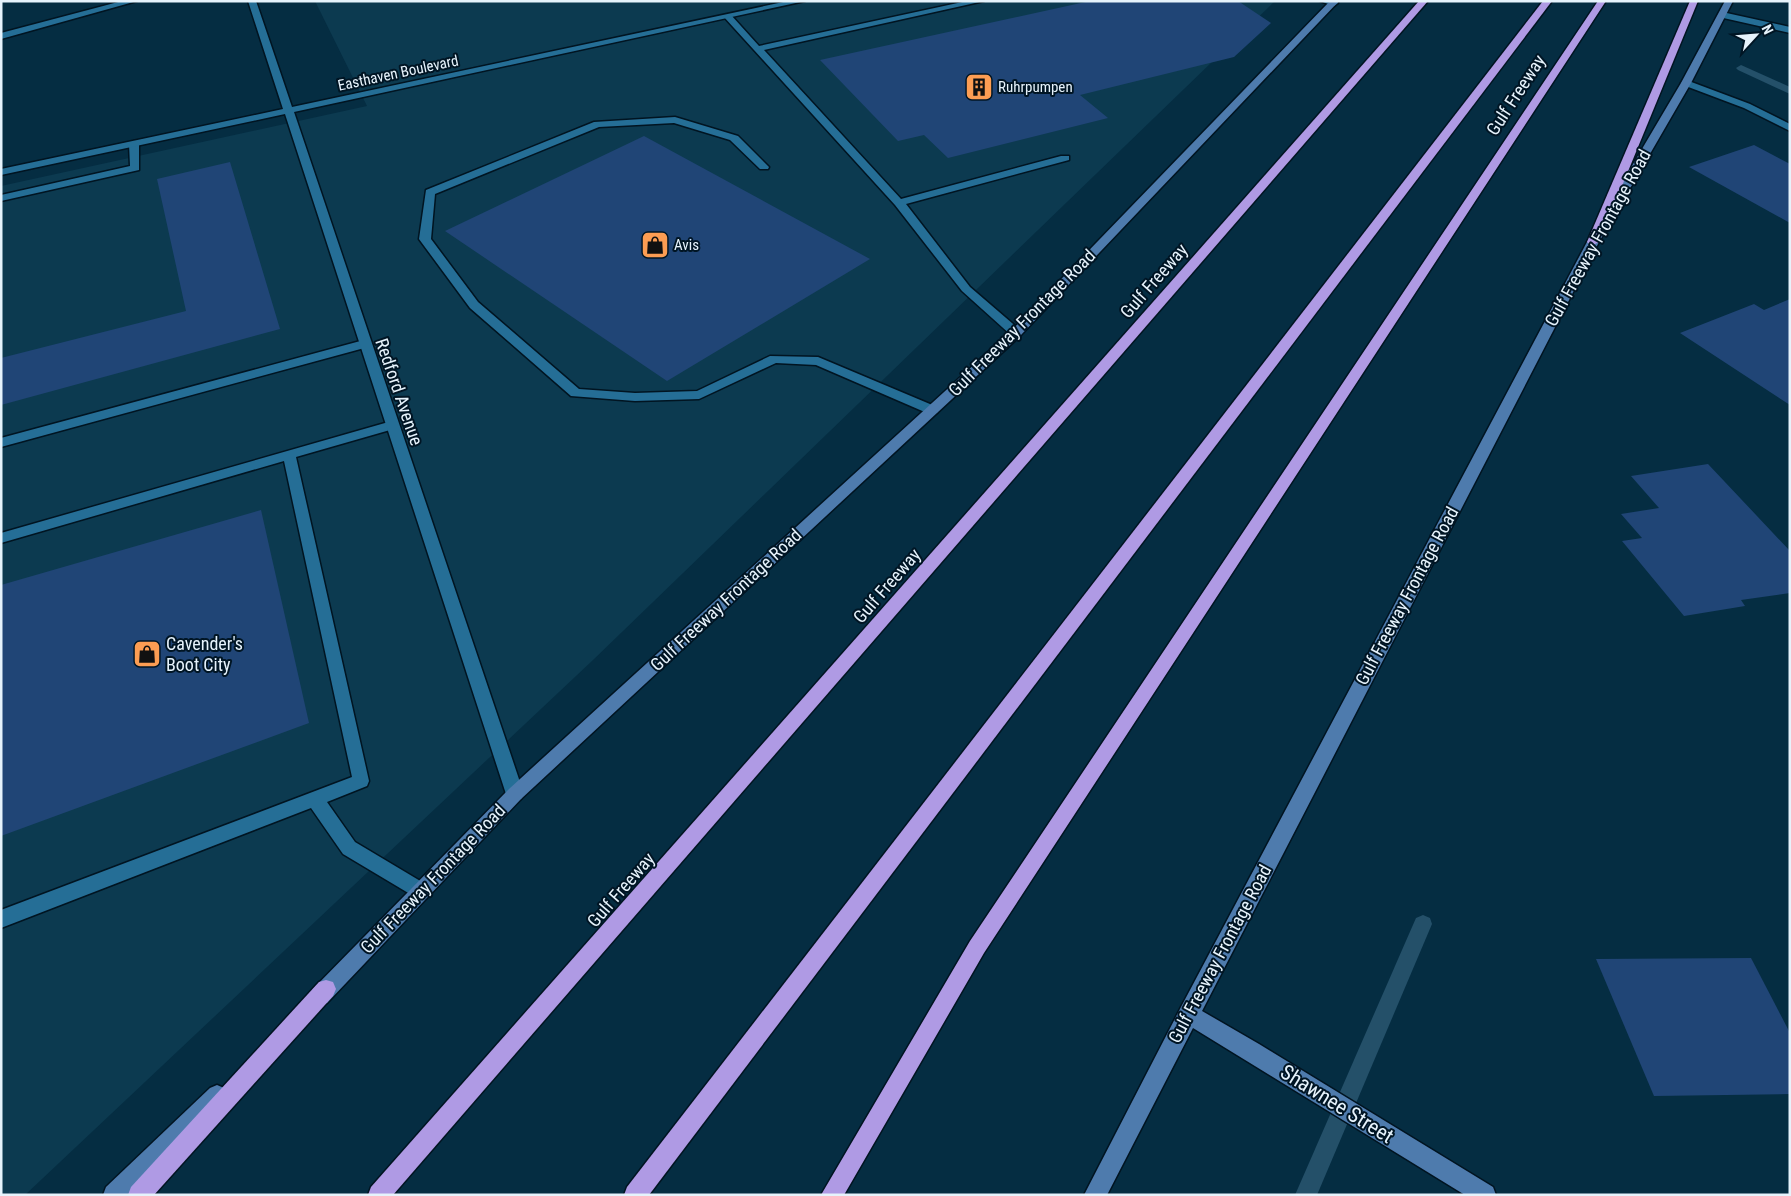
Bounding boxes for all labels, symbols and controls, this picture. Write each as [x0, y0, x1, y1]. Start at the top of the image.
north arrow [1731, 10, 1781, 60]
text: N [1759, 22, 1777, 37]
street label: Gulf Freeway [1482, 50, 1550, 139]
street label: Easthaven Boulevard [336, 51, 460, 95]
building icon: Ruhrpumpen [964, 72, 994, 102]
place label: Ruhrpumpen [998, 78, 1073, 96]
street label: Gulf Freeway Frontage Road [1540, 146, 1655, 330]
shop icon: Avis [640, 230, 670, 260]
place label: Avis [674, 236, 699, 254]
street label: Gulf Freeway [1116, 239, 1192, 322]
street label: Gulf Freeway Frontage Road [944, 245, 1099, 400]
street label: Redford Avenue [371, 336, 428, 448]
street label: Gulf Freeway Frontage Road [1351, 503, 1462, 688]
street label: Gulf Freeway Frontage Road [646, 524, 806, 675]
street label: Gulf Freeway [849, 544, 925, 627]
place label: Cavender's Boot City [166, 633, 243, 675]
shop icon: Cavender's Boot City [132, 639, 162, 669]
street label: Gulf Freeway Frontage Road [356, 800, 509, 957]
street label: Gulf Freeway [583, 848, 659, 931]
street label: Gulf Freeway Frontage Road [1164, 861, 1275, 1046]
street label: Shawnee Street [1276, 1060, 1398, 1148]

